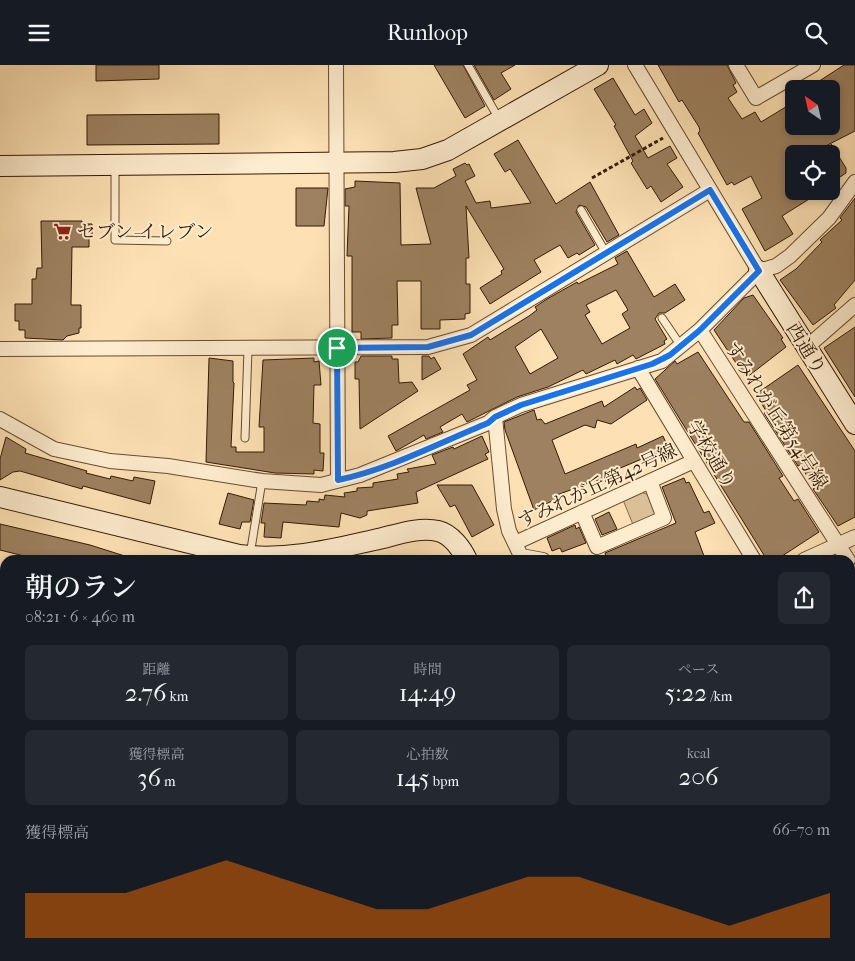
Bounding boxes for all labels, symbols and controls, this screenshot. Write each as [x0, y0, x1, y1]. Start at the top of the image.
icon: menu [25, 19, 53, 47]
icon: search [802, 19, 830, 47]
text: Runloop [387, 20, 468, 46]
north arrow [785, 80, 840, 135]
map controls [785, 80, 840, 200]
button: locate [785, 145, 840, 200]
supermarket icon: セブン-イレブン [53, 221, 73, 241]
place label: セブン-イレブン [77, 221, 213, 243]
street label: 西通り [782, 319, 831, 379]
pin [316, 327, 358, 369]
icon: arrive [323, 334, 351, 362]
street label: すみれが丘第54号線 [720, 338, 832, 493]
street label: 学校通り [682, 416, 740, 493]
street label: すみれが丘第42号線 [514, 439, 680, 532]
text: 朝のラン [25, 571, 137, 604]
button: share [778, 572, 830, 624]
text: 08:21 · 6 × 460 m [25, 607, 135, 626]
text: 距離 [143, 661, 171, 678]
text: 時間 [414, 661, 442, 678]
text: ペース [678, 661, 719, 678]
text: 2.76 [125, 678, 167, 707]
text: 14:49 [399, 678, 456, 707]
text: 5:22 [665, 678, 707, 707]
text: km [167, 688, 188, 705]
text: /km [707, 688, 732, 705]
text: kcal [687, 745, 710, 762]
text: 獲得標高 [129, 746, 185, 763]
text: 心拍数 [407, 746, 449, 763]
text: 206 [678, 762, 719, 791]
text: 36 [137, 763, 161, 792]
text: 145 [396, 763, 430, 792]
text: m [161, 773, 176, 790]
text: bpm [430, 773, 459, 790]
text: 66–70 m [772, 820, 830, 839]
text: 獲得標高 [25, 823, 89, 842]

